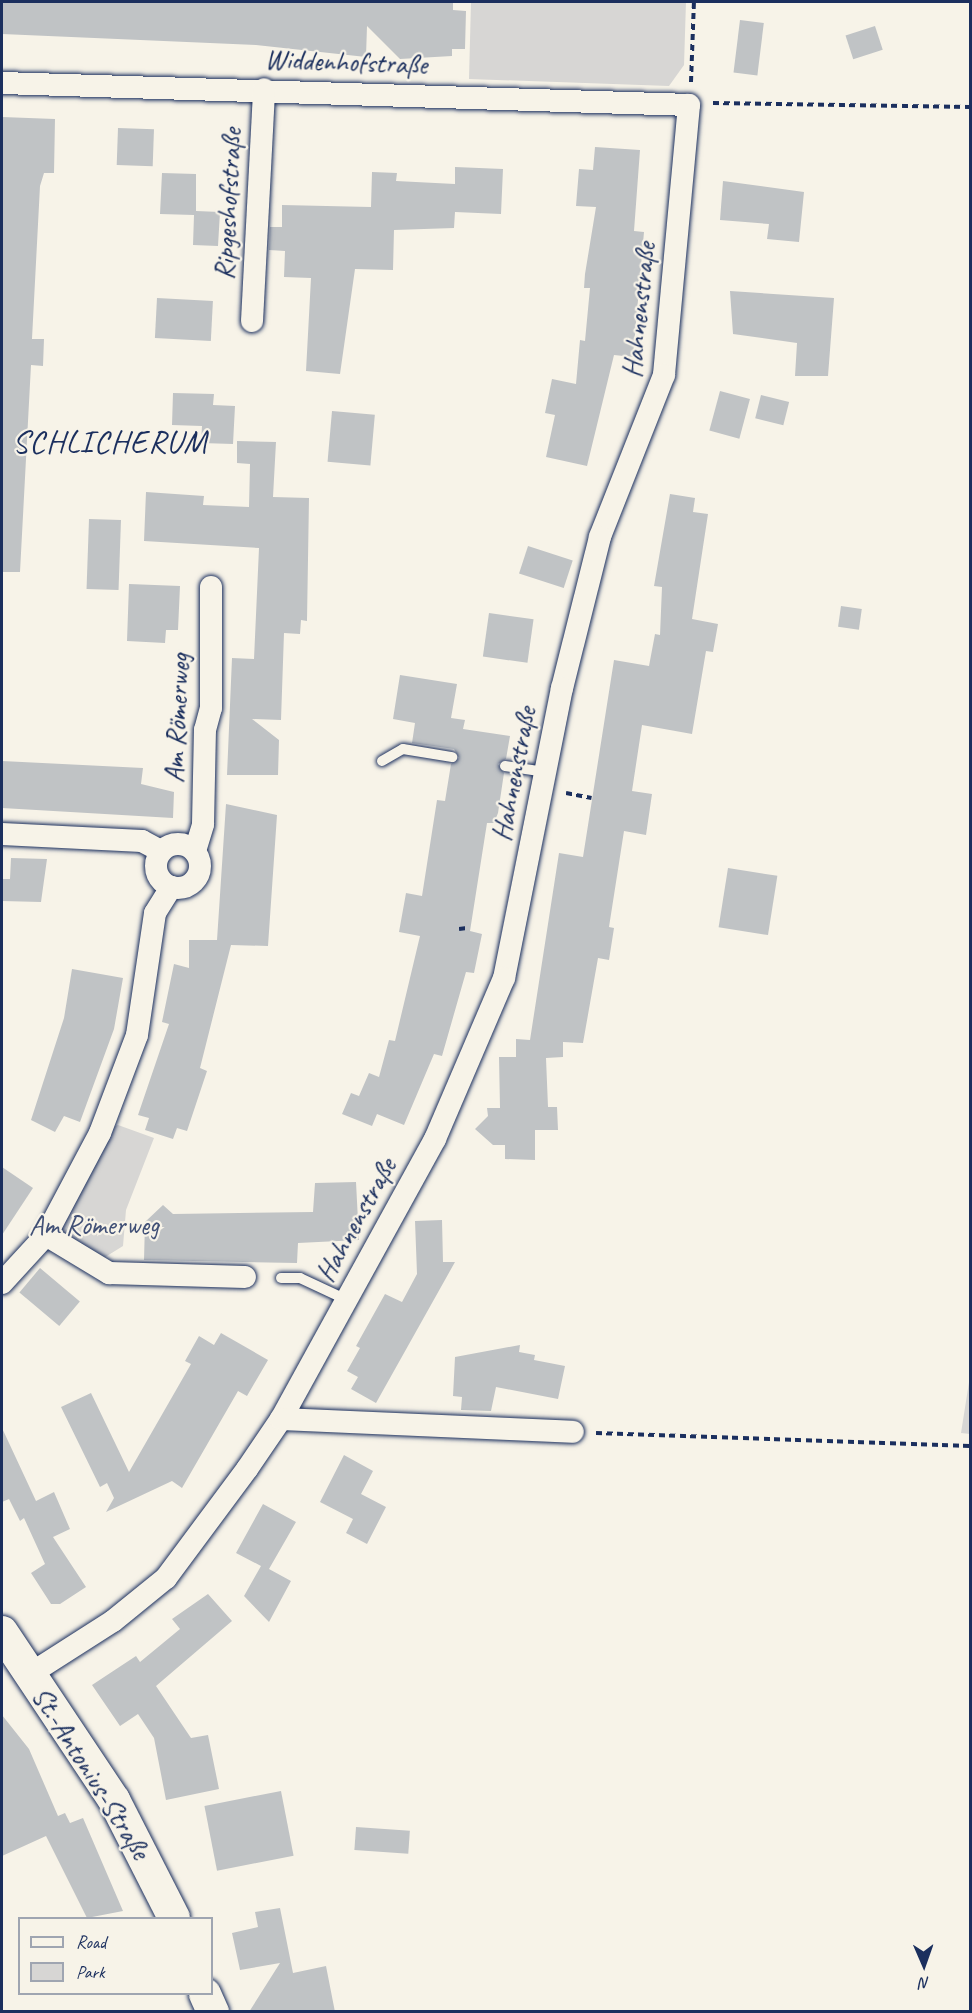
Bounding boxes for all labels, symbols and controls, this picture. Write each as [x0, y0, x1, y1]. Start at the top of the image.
street label: Widdenhofstraße [264, 42, 428, 82]
street label: Ripgeshofstraße [207, 127, 249, 281]
street label: Hahnenstraße [615, 241, 663, 379]
district label: SCHLICHERUM [11, 423, 209, 461]
street label: Am Römerweg [157, 652, 197, 784]
street label: Hahnenstraße [485, 704, 543, 844]
street label: Hahnenstraße [308, 1152, 404, 1288]
park label: Am Römerweg [29, 1208, 159, 1242]
street label: St.-Antonius-Straße [25, 1681, 157, 1865]
legend [18, 1917, 213, 1995]
text: Road [76, 1931, 106, 1953]
north arrow [894, 1935, 954, 1995]
text: Park [76, 1961, 105, 1983]
text: N [919, 1973, 930, 1993]

